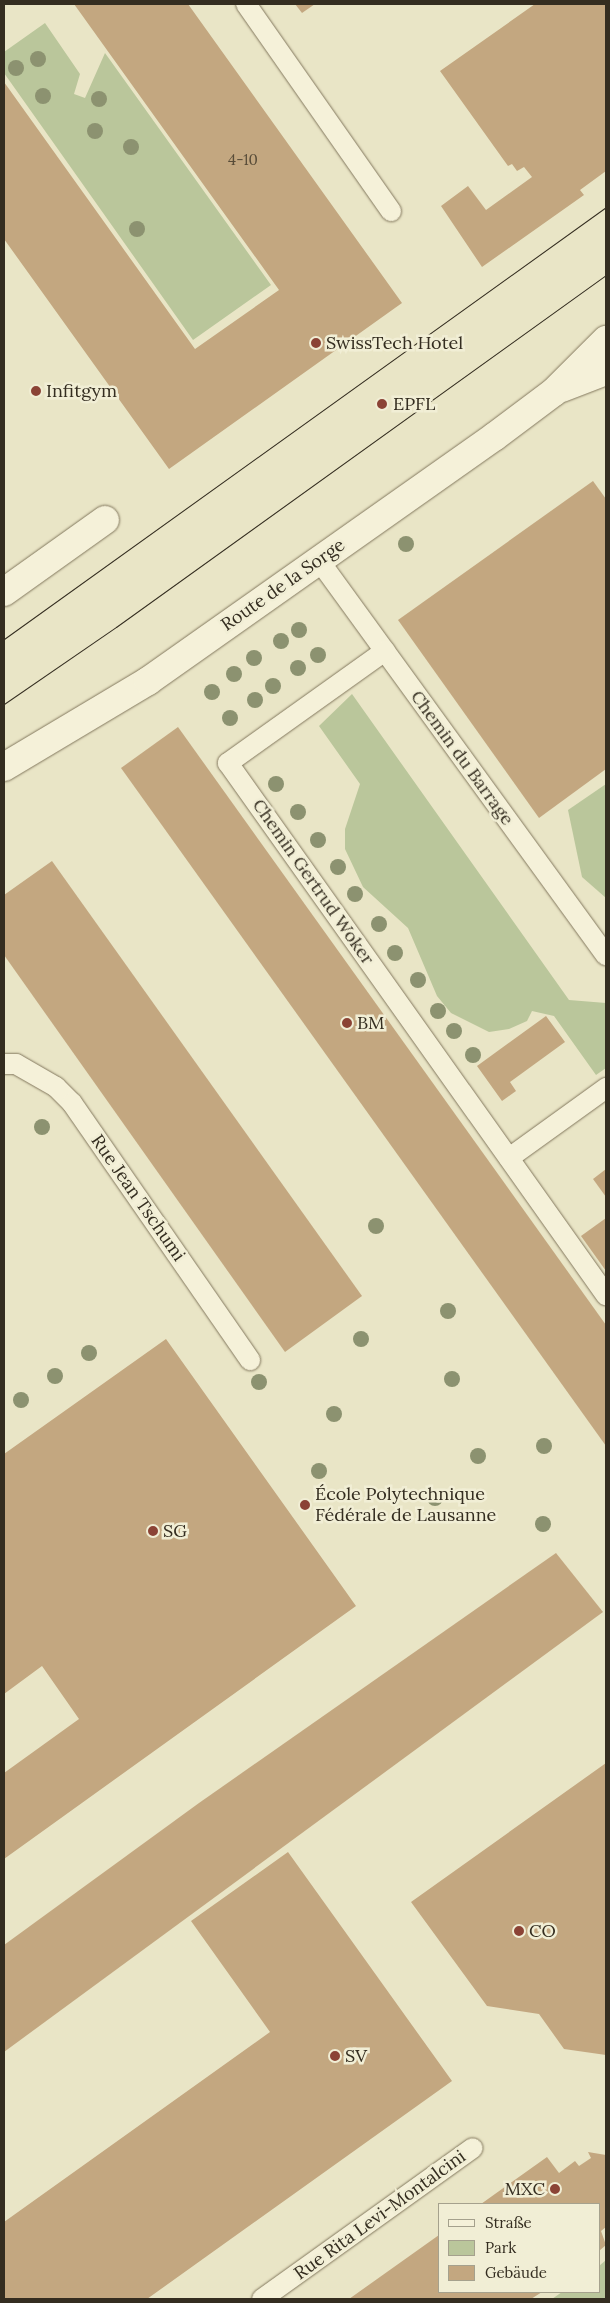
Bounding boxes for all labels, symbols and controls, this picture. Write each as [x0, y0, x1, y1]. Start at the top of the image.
house number: 4-10 [228, 151, 258, 169]
place label: SwissTech Hotel [326, 332, 463, 354]
marker: SwissTech Hotel [310, 337, 322, 349]
place label: Infitgym [46, 380, 117, 402]
marker: Infitgym [30, 385, 42, 397]
place label: EPFL [393, 393, 435, 415]
marker: EPFL [375, 397, 389, 411]
street label: Route de la Sorge [217, 534, 349, 636]
street label: Chemin du Barrage [406, 687, 518, 829]
street label: Chemin Gertrud Woker [248, 795, 378, 969]
place label: BM [357, 1012, 385, 1034]
marker: BM [341, 1017, 353, 1029]
street label: Rue Jean Tschumi [86, 1131, 190, 1265]
place label: École Polytechnique Fédérale de Lausanne [315, 1484, 496, 1526]
marker: École Polytechnique Fédérale de Lausanne [299, 1499, 311, 1511]
place label: SG [163, 1520, 187, 1542]
marker: SG [147, 1525, 159, 1537]
place label: CO [529, 1920, 556, 1942]
marker: CO [513, 1925, 525, 1937]
place label: SV [345, 2045, 367, 2067]
marker: SV [329, 2050, 341, 2062]
street label: Rue Rita Levi-Montalcini [290, 2146, 470, 2284]
place label: MXC [504, 2178, 545, 2200]
marker: MXC [549, 2183, 561, 2195]
legend [438, 2203, 600, 2293]
text: Straße [485, 2213, 532, 2232]
text: Park [485, 2238, 516, 2257]
text: Gebäude [485, 2263, 547, 2282]

